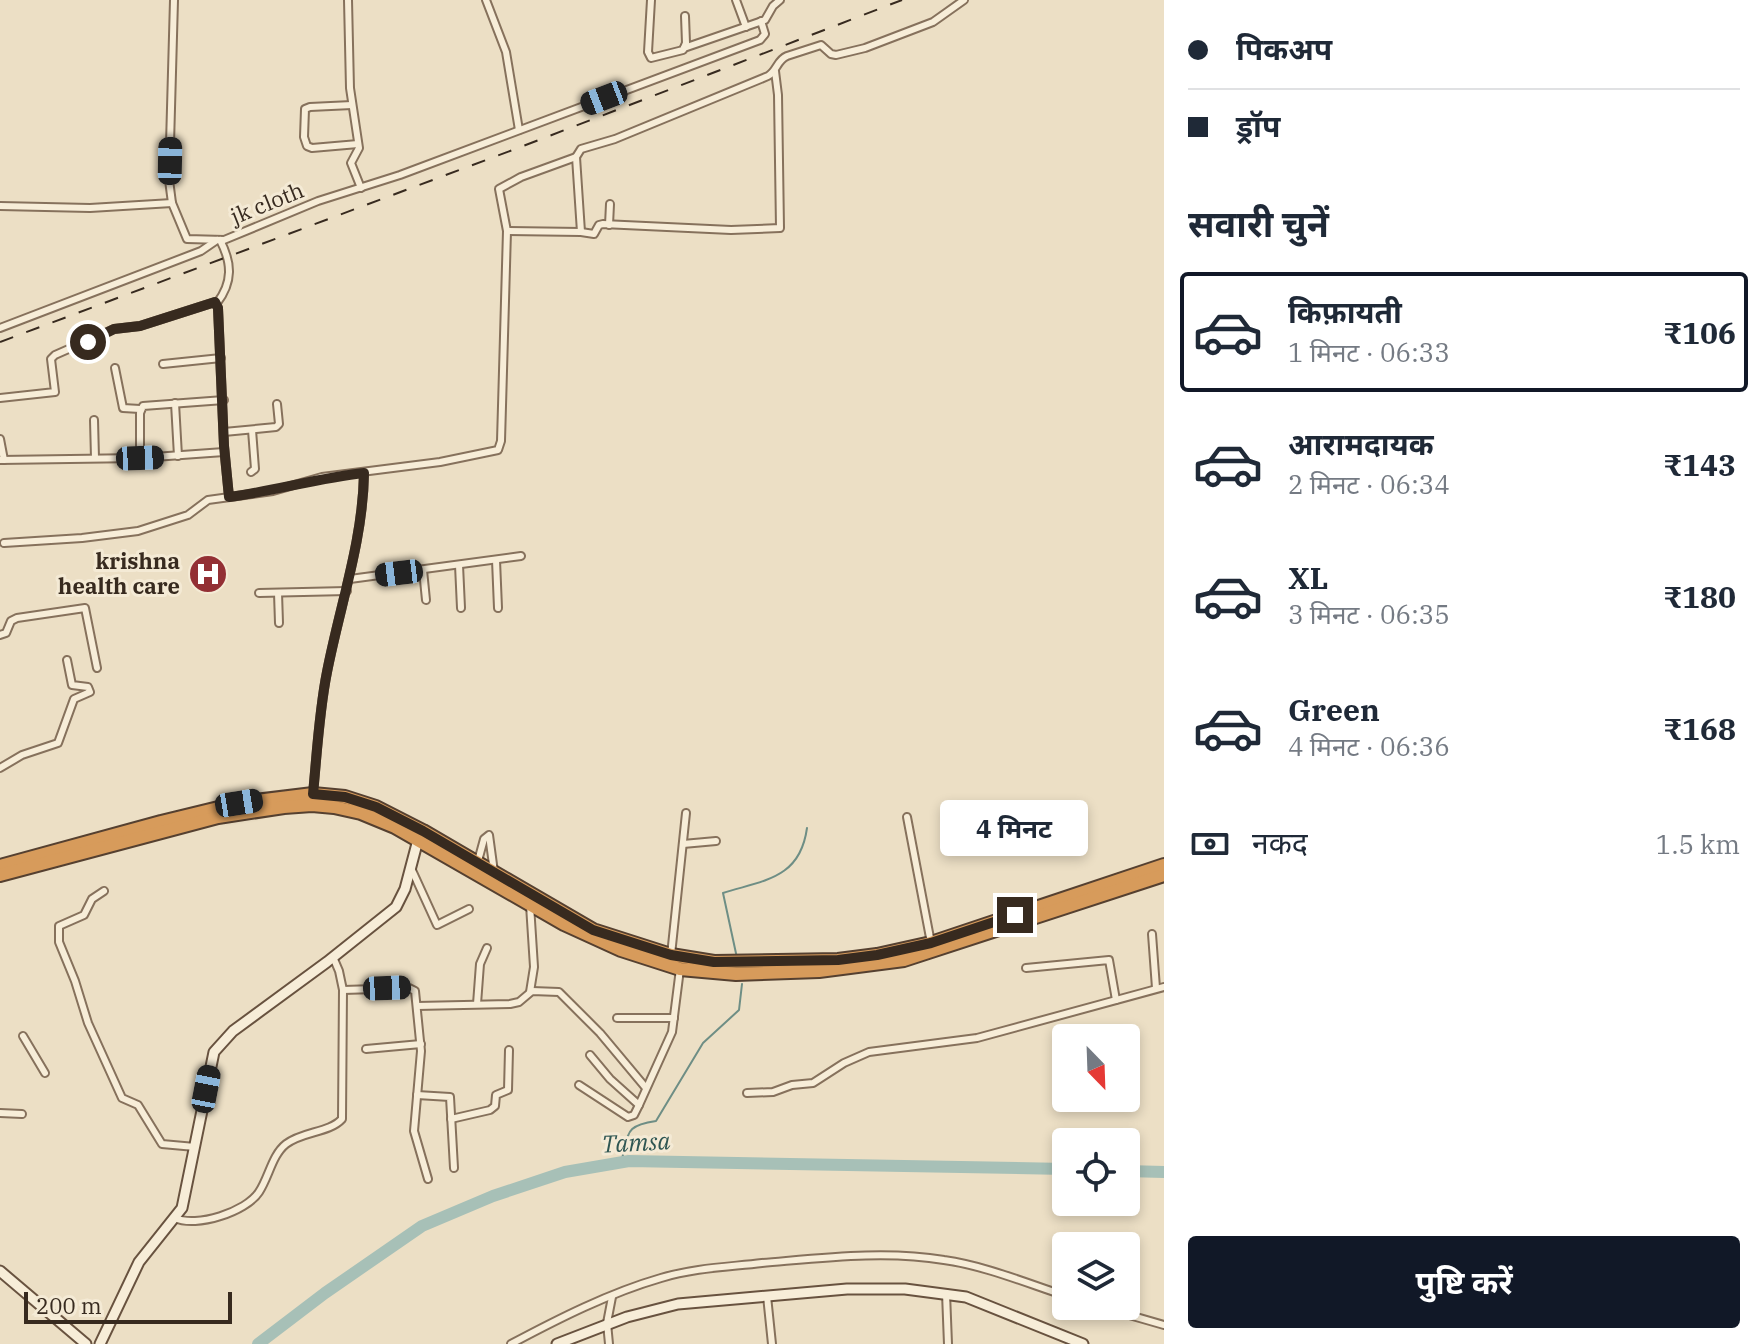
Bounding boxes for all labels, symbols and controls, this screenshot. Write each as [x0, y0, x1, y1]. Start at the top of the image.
text: पिकअप [1236, 29, 1332, 68]
car [577, 78, 631, 118]
text: ड्रॉप [1236, 106, 1280, 145]
car [158, 137, 182, 185]
street label: jk cloth [225, 175, 308, 231]
text: सवारी चुनें [1188, 200, 1329, 247]
text: किफ़ायती [1288, 292, 1402, 331]
icon: car [1192, 296, 1264, 368]
text: ₹106 [1663, 313, 1736, 352]
route start [70, 324, 106, 360]
text: 1 मिनट · 06:33 [1288, 335, 1450, 369]
text: आरामदायक [1288, 424, 1434, 463]
icon: car [1192, 428, 1264, 500]
car [116, 445, 164, 471]
text: ₹143 [1663, 445, 1736, 484]
text: 2 मिनट · 06:34 [1288, 467, 1450, 501]
place label: krishna health care [58, 546, 180, 600]
hospital icon: krishna health care [187, 553, 229, 595]
car [374, 558, 424, 588]
text: XL [1288, 558, 1328, 597]
icon: car [1192, 560, 1264, 632]
text: ₹180 [1663, 577, 1736, 616]
text: 3 मिनट · 06:35 [1288, 597, 1450, 631]
text: Green [1288, 690, 1380, 729]
icon: car [1192, 692, 1264, 764]
text: ₹168 [1663, 709, 1736, 748]
text: 4 मिनट · 06:36 [1288, 729, 1450, 763]
car [213, 787, 265, 819]
callout: 4 मिनट [941, 799, 1089, 855]
text: 4 मिनट [976, 811, 1052, 845]
icon: cash [1188, 822, 1232, 866]
text: नकद [1252, 823, 1308, 862]
text: 1.5 km [1656, 827, 1740, 861]
route end [997, 897, 1033, 933]
car [363, 975, 411, 1001]
north arrow [1052, 1024, 1140, 1112]
map controls [1052, 1024, 1140, 1320]
car [190, 1063, 222, 1115]
water label: Tamsa [601, 1124, 671, 1160]
button: locate [1052, 1128, 1140, 1216]
button: layers [1052, 1232, 1140, 1320]
button: पुष्टि करें [1188, 1236, 1740, 1328]
scale bar [24, 1288, 232, 1324]
text: 200 m [36, 1291, 102, 1320]

